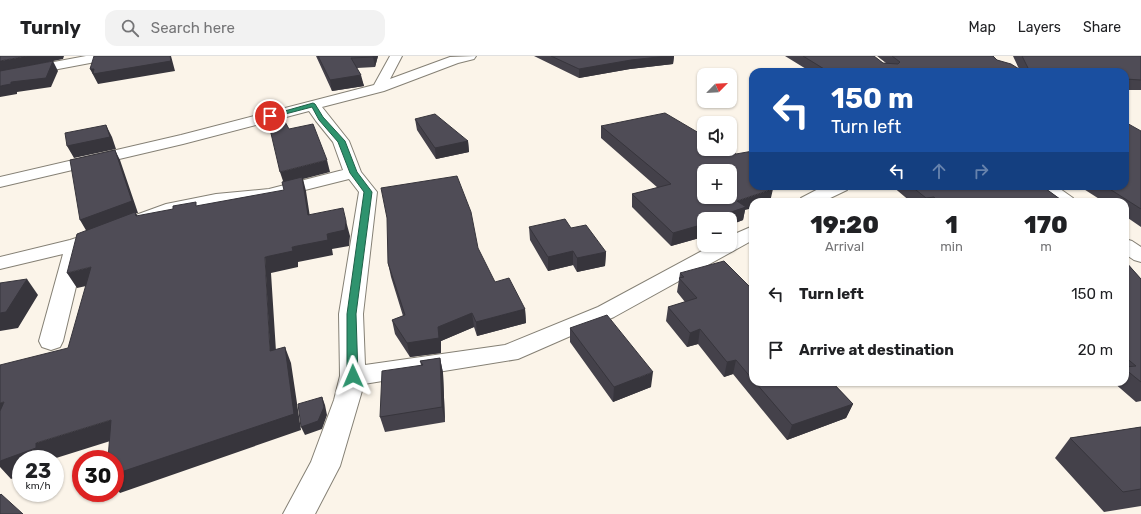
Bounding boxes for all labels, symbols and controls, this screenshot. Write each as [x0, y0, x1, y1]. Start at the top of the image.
search box [105, 10, 385, 46]
text: Turnly [20, 16, 81, 39]
icon: search [119, 17, 141, 39]
text: Search here [151, 19, 235, 37]
text: Map [969, 19, 996, 36]
text: Layers [1018, 19, 1061, 36]
text: Share [1083, 19, 1121, 36]
north arrow [697, 68, 737, 108]
map controls [697, 68, 737, 252]
text: 150 m [831, 82, 914, 115]
icon: left [765, 84, 817, 136]
pin [253, 99, 287, 133]
icon: arrive [259, 105, 281, 127]
button: sound [697, 116, 737, 156]
text: Turn left [831, 116, 901, 138]
icon: left [886, 160, 908, 182]
icon: ahead [928, 160, 950, 182]
icon: right [970, 160, 992, 182]
button: + [697, 164, 737, 204]
text: 19:20 [810, 211, 879, 239]
text: 1 [945, 211, 958, 239]
text: 170 [1024, 211, 1068, 239]
button: − [697, 212, 737, 252]
text: Arrival [825, 239, 864, 254]
text: min [940, 239, 963, 254]
text: m [1040, 239, 1052, 254]
icon: left [765, 283, 787, 305]
text: Turn left [799, 285, 864, 303]
text: 150 m [1071, 285, 1113, 303]
icon: arrive [765, 339, 787, 361]
text: Arrive at destination [799, 341, 954, 359]
text: 20 m [1078, 341, 1113, 359]
position arrow [332, 355, 374, 397]
speed limit sign: 30 [72, 450, 124, 502]
text: 23 [25, 459, 51, 483]
text: km/h [26, 480, 50, 492]

